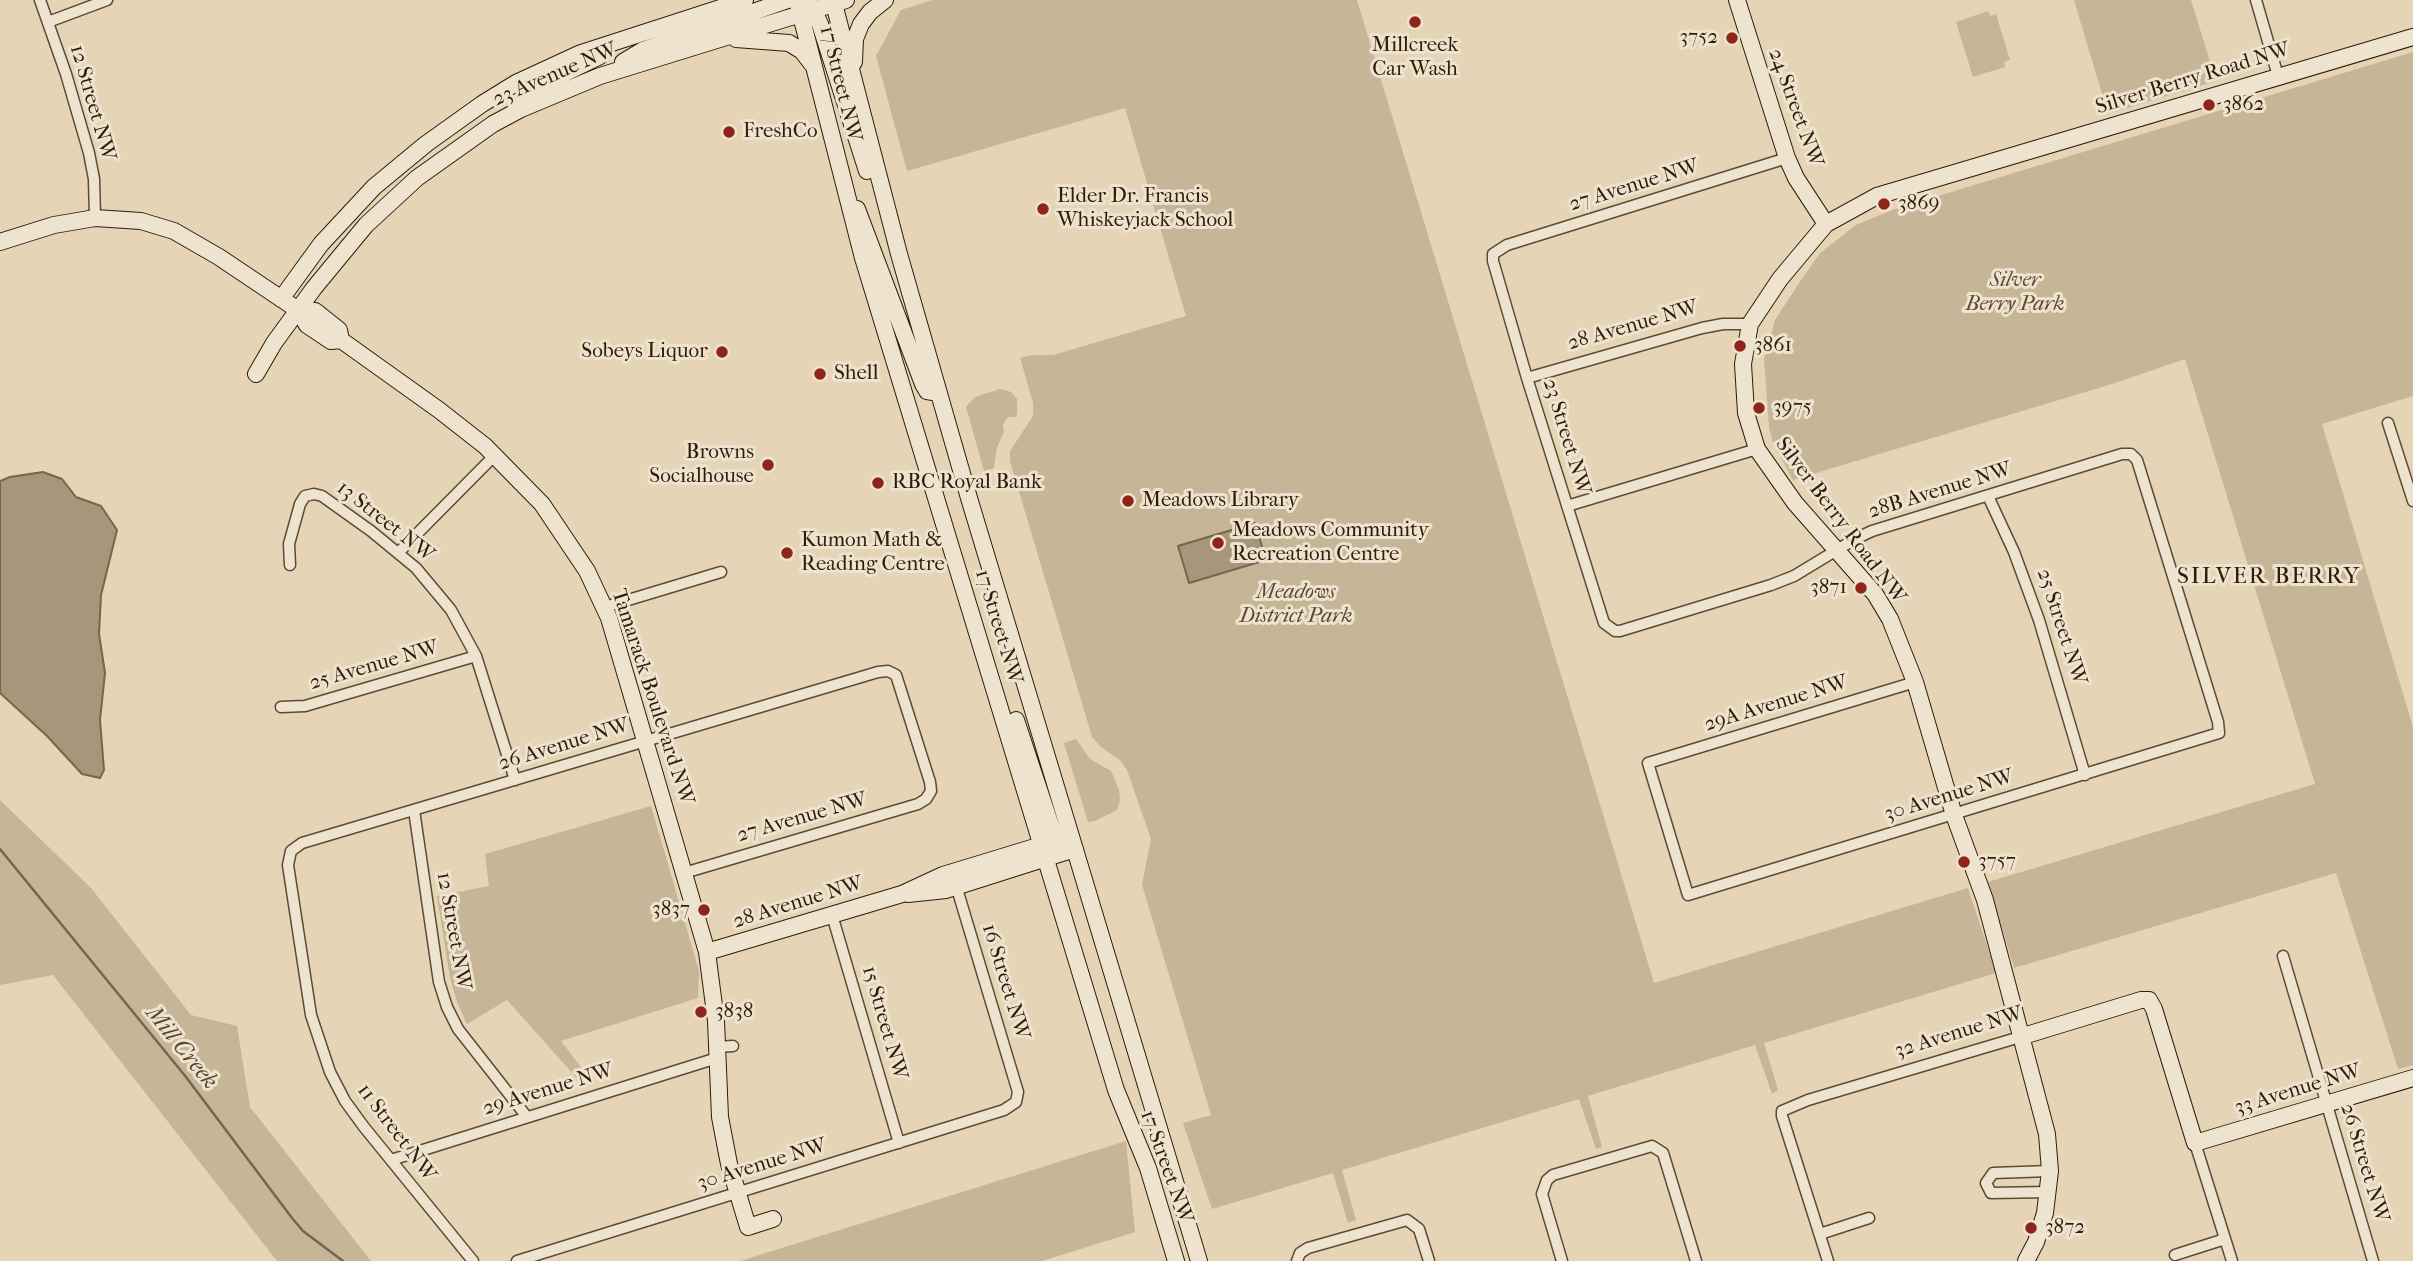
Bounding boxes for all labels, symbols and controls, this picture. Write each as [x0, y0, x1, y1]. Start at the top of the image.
marker: Millcreek Car Wash [1407, 14, 1423, 30]
street label: 17 Street NW [813, 23, 867, 145]
place label: 3752 [1679, 25, 1718, 51]
marker: 3752 [1724, 30, 1740, 46]
place label: Millcreek Car Wash [1372, 33, 1458, 83]
street label: 23 Avenue NW [489, 37, 621, 113]
street label: Silver Berry Road NW [2093, 37, 2293, 121]
street label: 12 Street NW [63, 42, 121, 164]
street label: 24 Street NW [1762, 45, 1828, 171]
place label: 3862 [2223, 92, 2264, 118]
marker: 3862 [2201, 97, 2217, 113]
place label: FreshCo [743, 119, 818, 145]
marker: FreshCo [721, 124, 737, 140]
street label: 27 Avenue NW [1566, 154, 1702, 218]
place label: Elder Dr. Francis Whiskeyjack School [1057, 184, 1233, 234]
place label: 3869 [1898, 191, 1940, 217]
marker: 3869 [1876, 196, 1892, 212]
marker: Elder Dr. Francis Whiskeyjack School [1035, 201, 1051, 217]
park label: Silver Berry Park [1965, 268, 2065, 318]
street label: 28 Avenue NW [1565, 295, 1701, 357]
place label: 3861 [1754, 333, 1792, 359]
marker: 3861 [1732, 338, 1748, 354]
place label: Sobeys Liquor [581, 339, 708, 365]
marker: Sobeys Liquor [714, 344, 730, 360]
place label: Shell [834, 361, 878, 387]
marker: Shell [812, 366, 828, 382]
street label: 23 Street NW [1536, 376, 1596, 498]
place label: 3975 [1773, 395, 1812, 421]
marker: 3975 [1751, 400, 1767, 416]
street label: Silver Berry Road NW [1769, 433, 1911, 609]
place label: Browns Socialhouse [649, 440, 754, 490]
marker: Browns Socialhouse [760, 457, 776, 473]
street label: 28B Avenue NW [1865, 457, 2015, 525]
place label: RBC Royal Bank [892, 470, 1042, 496]
marker: RBC Royal Bank [870, 475, 886, 491]
street label: 13 Street NW [331, 476, 439, 568]
place label: Meadows Library [1142, 488, 1299, 514]
marker: Meadows Library [1120, 493, 1136, 509]
place label: Meadows Community Recreation Centre [1232, 518, 1429, 568]
place label: Kumon Math & Reading Centre [801, 528, 945, 578]
marker: Meadows Community Recreation Centre [1210, 535, 1226, 551]
marker: Kumon Math & Reading Centre [779, 545, 795, 561]
district label: SILVER BERRY [2178, 563, 2360, 591]
street label: 25 Street NW [2030, 566, 2092, 688]
street label: 17 Street NW [969, 567, 1027, 687]
place label: 3871 [1810, 575, 1847, 601]
park label: Meadows District Park [1239, 580, 1353, 630]
marker: 3871 [1853, 580, 1869, 596]
street label: Tamarack Boulevard NW [605, 586, 699, 808]
street label: 25 Avenue NW [307, 636, 441, 696]
street label: 29A Avenue NW [1701, 670, 1851, 738]
street label: 26 Avenue NW [496, 713, 632, 777]
street label: 30 Avenue NW [1881, 764, 2017, 828]
street label: 27 Avenue NW [734, 787, 870, 849]
place label: 3757 [1978, 849, 2016, 875]
marker: 3757 [1956, 854, 1972, 870]
street label: 12 Street NW [430, 870, 476, 992]
street label: 28 Avenue NW [730, 871, 866, 935]
place label: 3837 [652, 897, 690, 923]
marker: 3837 [696, 902, 712, 918]
street label: 16 Street NW [975, 921, 1035, 1043]
street label: 15 Street NW [856, 963, 912, 1083]
place label: 3838 [715, 999, 753, 1025]
water label: Mill Creek [139, 1001, 223, 1095]
street label: 32 Avenue NW [1892, 1002, 2026, 1064]
marker: 3838 [693, 1004, 709, 1020]
street label: 29 Avenue NW [480, 1058, 616, 1122]
street label: 33 Avenue NW [2232, 1059, 2364, 1121]
street label: 11 Street NW [351, 1079, 441, 1187]
street label: 26 Street NW [2334, 1100, 2394, 1226]
street label: 17 Street NW [1134, 1107, 1198, 1227]
street label: 30 Avenue NW [694, 1133, 830, 1197]
place label: 3872 [2045, 1215, 2085, 1241]
marker: 3872 [2023, 1220, 2039, 1236]

